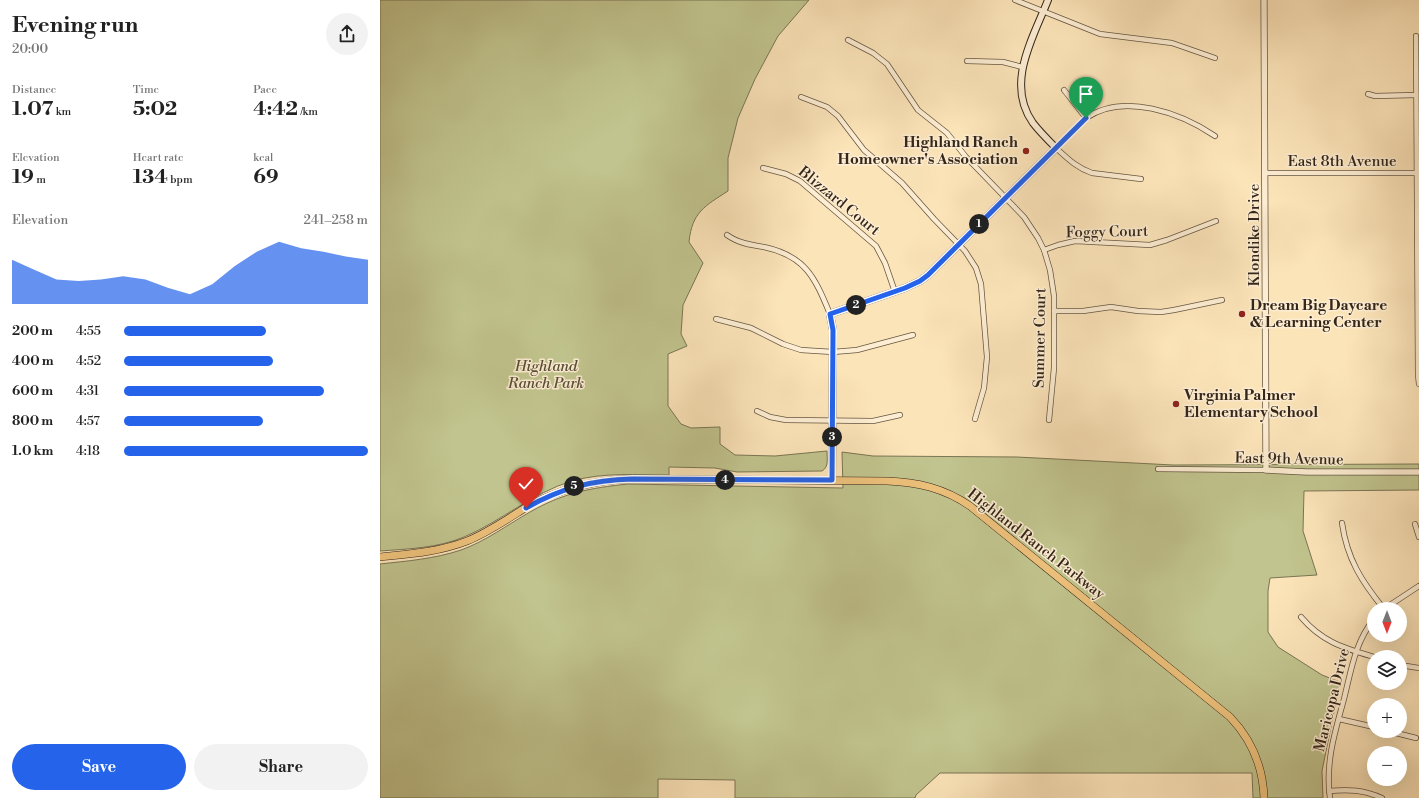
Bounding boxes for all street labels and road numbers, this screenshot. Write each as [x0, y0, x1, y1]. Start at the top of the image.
street label: East 8th Avenue [1287, 152, 1397, 171]
street label: Blizzard Court [794, 162, 884, 240]
street label: Klondike Drive [1245, 184, 1264, 286]
street label: Foggy Court [1066, 222, 1149, 242]
street label: Summer Court [1030, 287, 1050, 388]
street label: East 9th Avenue [1234, 449, 1344, 469]
street label: Highland Ranch Parkway [963, 484, 1109, 604]
street label: Maricopa Drive [1310, 646, 1354, 754]

